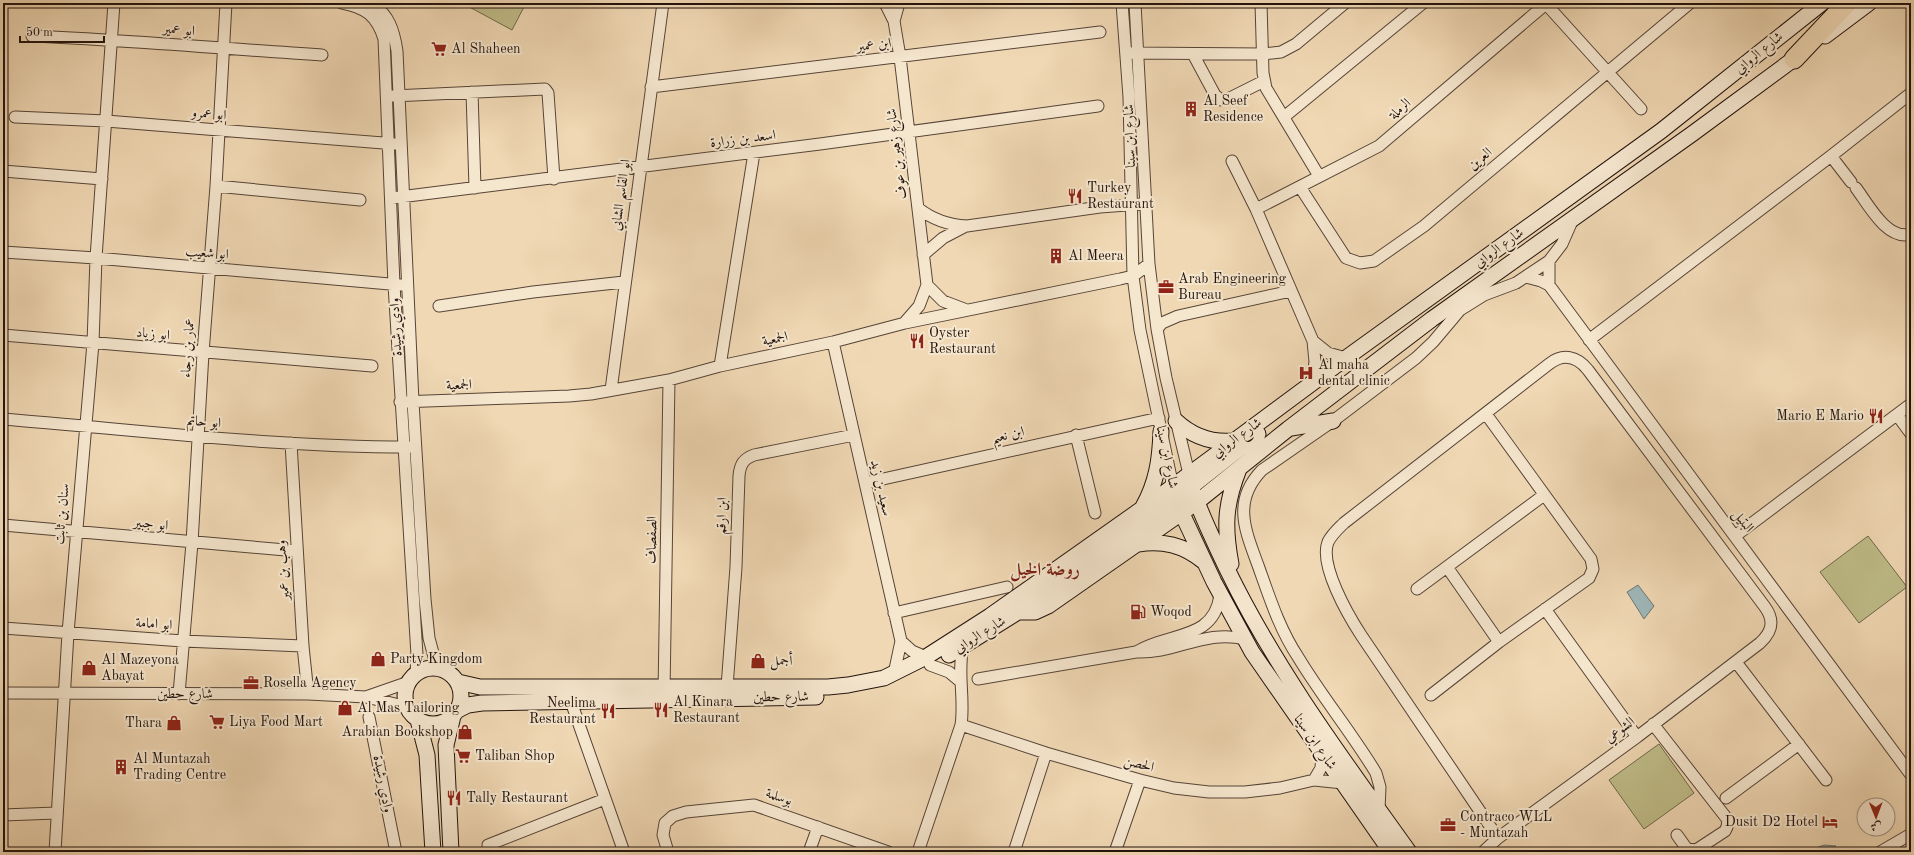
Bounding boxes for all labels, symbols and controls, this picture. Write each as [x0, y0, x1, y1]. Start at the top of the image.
scale bar [20, 18, 104, 44]
street label: ابو عمير [160, 21, 196, 39]
text: 50 m [26, 26, 53, 39]
street label: شارع الروابي [1732, 29, 1788, 80]
street label: ابن عمير [854, 36, 892, 55]
supermarket icon: Al Shaheen [430, 40, 448, 58]
place label: Al Shaheen [451, 42, 521, 56]
place label: Al Seef Residence [1203, 94, 1263, 124]
street label: الرملة [1385, 95, 1414, 123]
building icon: Al Seef Residence [1182, 100, 1200, 118]
street label: شارع ابن سينا [1122, 104, 1142, 168]
street label: ابو عمرو [189, 105, 227, 123]
street label: شارع زهير بن عوف [884, 107, 913, 200]
street label: اسعد بن زرارة [709, 128, 777, 151]
street label: العرين [1465, 145, 1495, 174]
street label: ابو القاسم الشابي [609, 158, 639, 232]
place label: Turkey Restaurant [1087, 181, 1154, 211]
restaurant icon: Turkey Restaurant [1066, 187, 1084, 205]
street label: شارع الروابي [1471, 225, 1529, 274]
street label: ابو شعيب [185, 244, 229, 264]
building icon: Al Meera [1047, 247, 1065, 265]
place label: Al Meera [1068, 249, 1124, 263]
place label: Arab Engineering Bureau [1178, 272, 1287, 302]
office icon: Arab Engineering Bureau [1157, 278, 1175, 296]
street label: وادي رشيدة [387, 297, 409, 356]
street label: عمار بن رجاء [179, 318, 198, 378]
street label: ابو زياد [135, 326, 171, 343]
place label: Oyster Restaurant [929, 326, 996, 356]
street label: الجمعية [761, 329, 789, 350]
restaurant icon: Oyster Restaurant [908, 332, 926, 350]
place label: Al maha dental clinic [1318, 358, 1390, 388]
hospital icon: Al maha dental clinic [1297, 364, 1315, 382]
street label: الجمعية [446, 378, 472, 393]
restaurant icon: Mario E Mario [1867, 407, 1885, 425]
place label: Mario E Mario [1776, 409, 1864, 423]
street label: ابو حاتم [186, 414, 222, 435]
street label: شارع الروابي [1209, 415, 1267, 464]
street label: ابن نعيم [990, 424, 1027, 451]
street label: شارع ابن سينا [1150, 424, 1180, 490]
street label: سعيد بن زيد [867, 459, 894, 518]
street label: سنان بن ثابت [52, 483, 73, 545]
street label: ابن ارقم [714, 497, 736, 535]
street label: البتيل [1728, 507, 1756, 537]
street label: ابو جبير [131, 515, 169, 534]
street label: الصفصاف [645, 516, 659, 564]
street label: وهب بن عمير [274, 539, 294, 602]
district label: روضة الخيل [1010, 561, 1080, 582]
fuel station icon: Woqod [1129, 603, 1147, 621]
place label: Woqod [1150, 605, 1192, 619]
street label: شارع الروابي [951, 613, 1010, 660]
street label: ابو امامة [135, 616, 173, 633]
shop icon: Party Kingdom [369, 650, 387, 668]
place label: أجمل [770, 650, 793, 671]
place label: Party Kingdom [390, 652, 483, 666]
shop icon: أجمل [749, 652, 767, 670]
place label: Al Mazeyona Abayat [101, 653, 179, 683]
shop icon: Al Mazeyona Abayat [80, 659, 98, 677]
office icon: Rosella Agency [242, 674, 260, 692]
place label: Rosella Agency [263, 676, 357, 690]
street label: شارع حطين [157, 687, 213, 705]
street label: شارع حطين [753, 690, 809, 708]
place label: Al Kinara Restaurant [673, 695, 740, 725]
place label: Neelima Restaurant [529, 696, 596, 726]
shop icon: Al Mas Tailoring [336, 699, 354, 717]
place label: Al Mas Tailoring [357, 701, 460, 715]
restaurant icon: Al Kinara Restaurant [652, 701, 670, 719]
restaurant icon: Neelima Restaurant [599, 702, 617, 720]
street label: شارع ابن سينا [1288, 712, 1339, 774]
supermarket icon: Liya Food Mart [208, 713, 226, 731]
shop icon: Thara [165, 714, 183, 732]
street label: الشوعي [1602, 714, 1640, 749]
place label: Liya Food Mart [229, 715, 323, 729]
place label: Thara [125, 716, 162, 730]
shop icon: Arabian Bookshop [456, 723, 474, 741]
place label: Arabian Bookshop [342, 725, 453, 739]
supermarket icon: Taliban Shop [454, 747, 472, 765]
place label: Taliban Shop [475, 749, 555, 763]
place label: Al Muntazah Trading Centre [133, 752, 226, 782]
street label: الحصن [1122, 753, 1156, 777]
street label: وادي رشيدة [367, 754, 395, 815]
building icon: Al Muntazah Trading Centre [112, 758, 130, 776]
street label: بوسلمة [763, 786, 795, 809]
restaurant icon: Tally Restaurant [445, 789, 463, 807]
place label: Tally Restaurant [466, 791, 568, 805]
north arrow [1856, 797, 1896, 837]
place label: Contraco WLL - Muntazah [1460, 810, 1552, 840]
hotel icon: Dusit D2 Hotel [1821, 813, 1839, 831]
place label: Dusit D2 Hotel [1725, 815, 1818, 829]
office icon: Contraco WLL - Muntazah [1439, 816, 1457, 834]
text: ش [1871, 820, 1882, 831]

